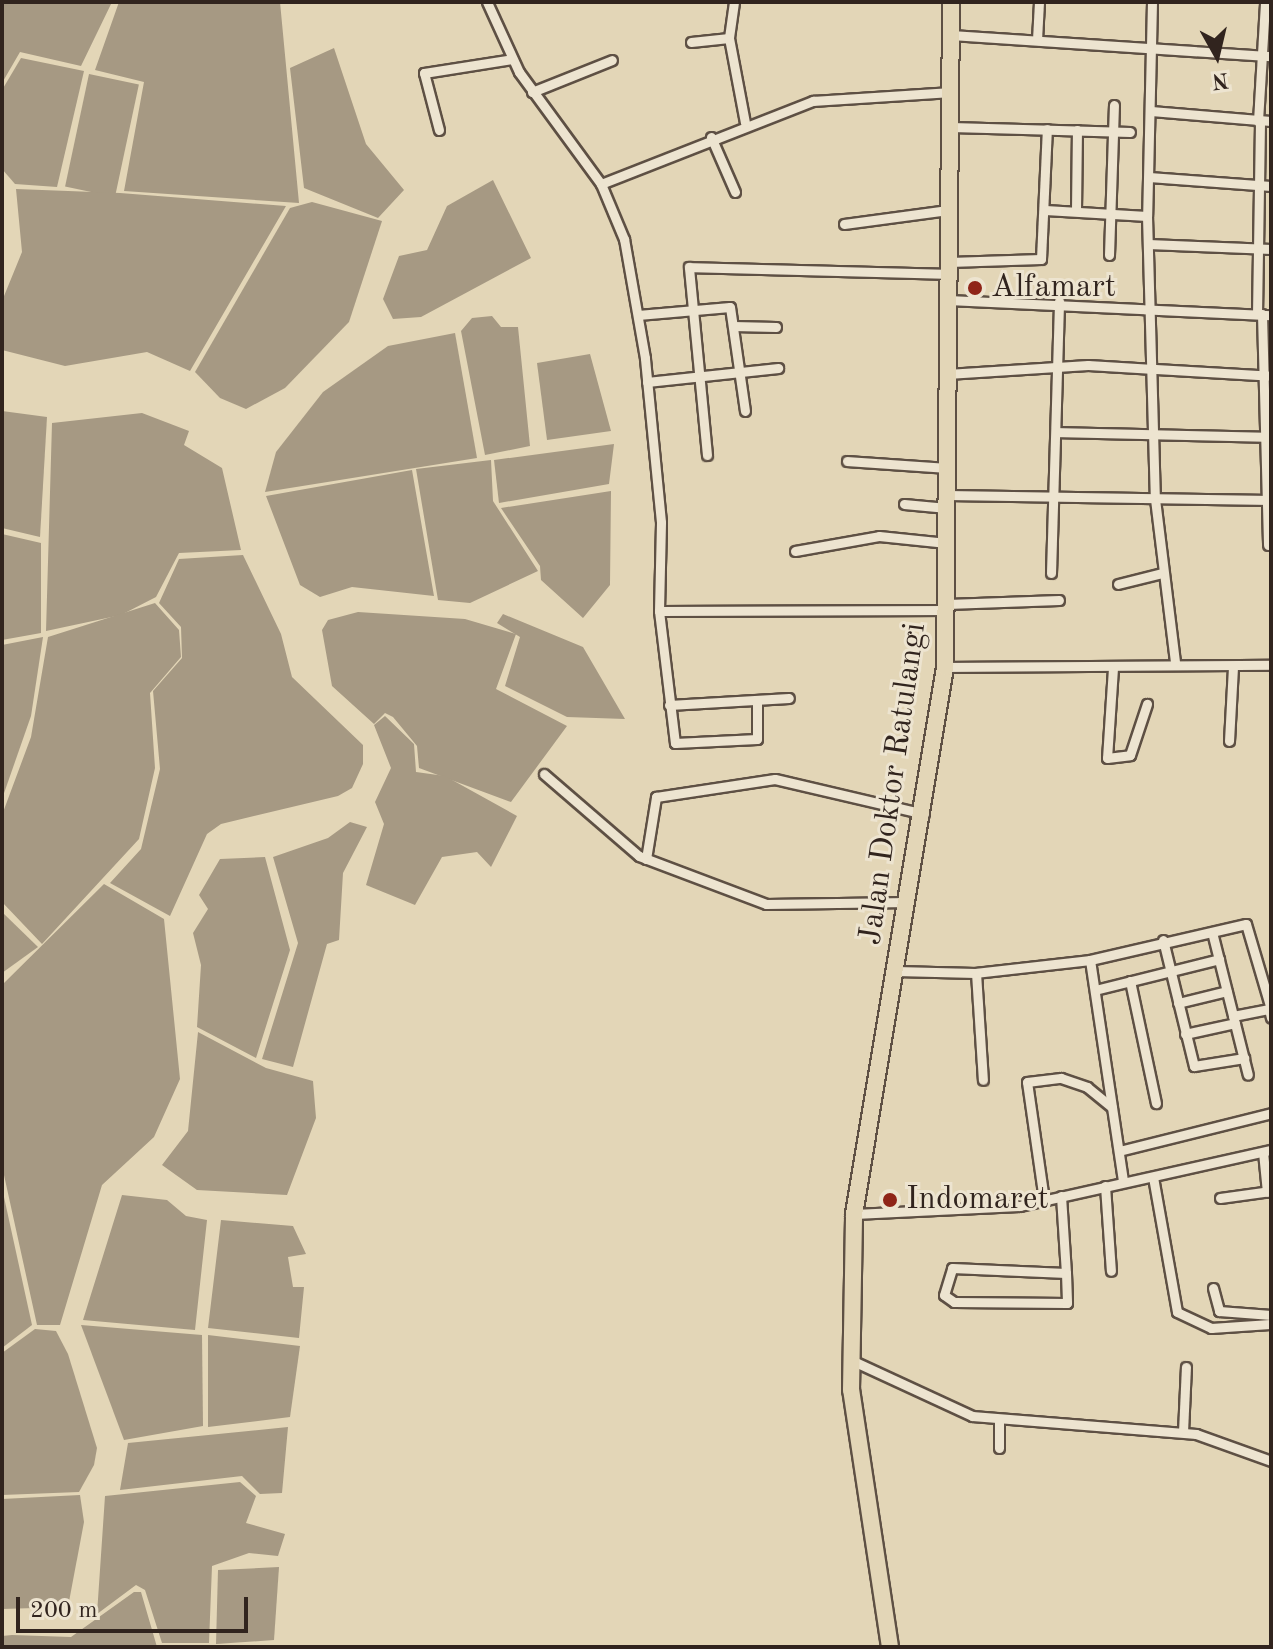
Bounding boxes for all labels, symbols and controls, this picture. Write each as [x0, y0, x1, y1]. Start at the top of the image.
north arrow [1177, 16, 1257, 96]
text: N [1210, 68, 1230, 92]
place label: Alfamart [991, 269, 1116, 307]
marker: Alfamart [966, 279, 984, 297]
street label: Jalan Doktor Ratulangi [852, 620, 936, 948]
place label: Indomaret [906, 1181, 1049, 1219]
marker: Indomaret [881, 1191, 899, 1209]
scale bar [20, 1581, 252, 1631]
text: 200 m [30, 1599, 98, 1623]

